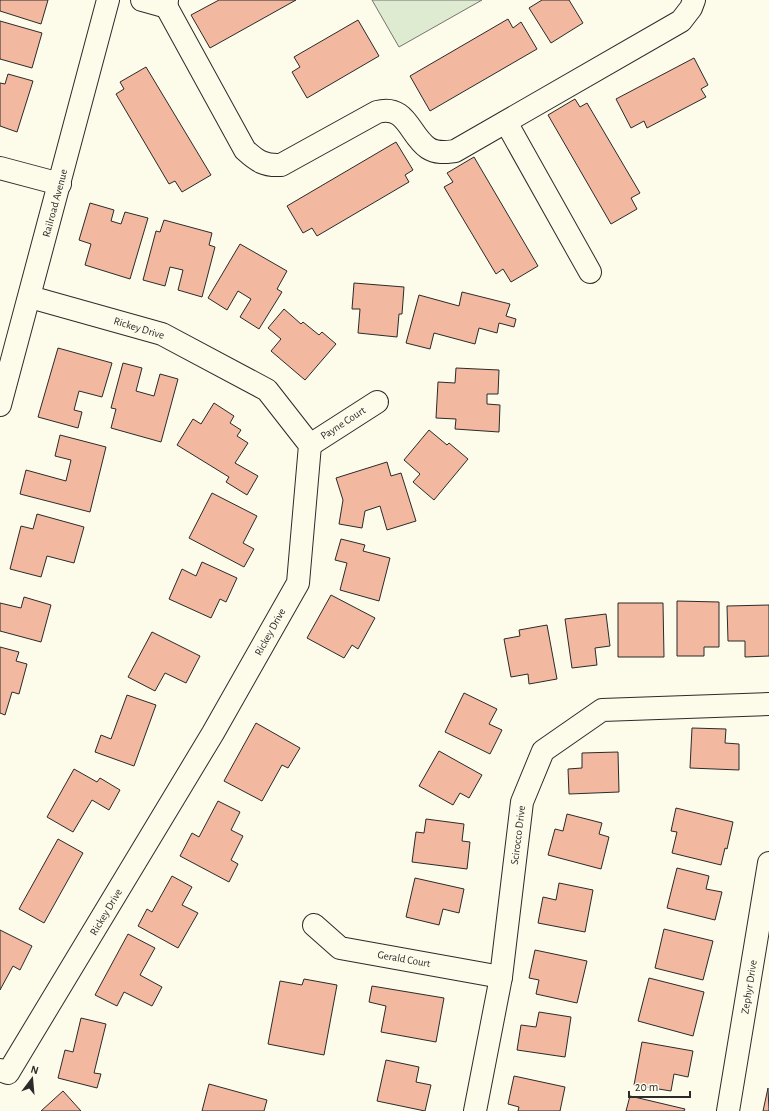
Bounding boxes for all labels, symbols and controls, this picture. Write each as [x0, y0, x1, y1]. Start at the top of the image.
street label: Railroad Avenue [41, 168, 69, 238]
street label: Rickey Drive [112, 315, 166, 341]
street label: Payne Court [319, 404, 368, 442]
street label: Rickey Drive [253, 606, 287, 658]
street label: Scirocco Drive [509, 805, 527, 865]
street label: Rickey Drive [88, 887, 124, 937]
street label: Gerald Court [377, 949, 432, 969]
street label: Zephyr Drive [739, 959, 759, 1015]
north arrow [12, 1059, 52, 1099]
text: N [29, 1064, 40, 1076]
scale bar [629, 1073, 690, 1099]
text: 20 m [635, 1081, 658, 1093]

